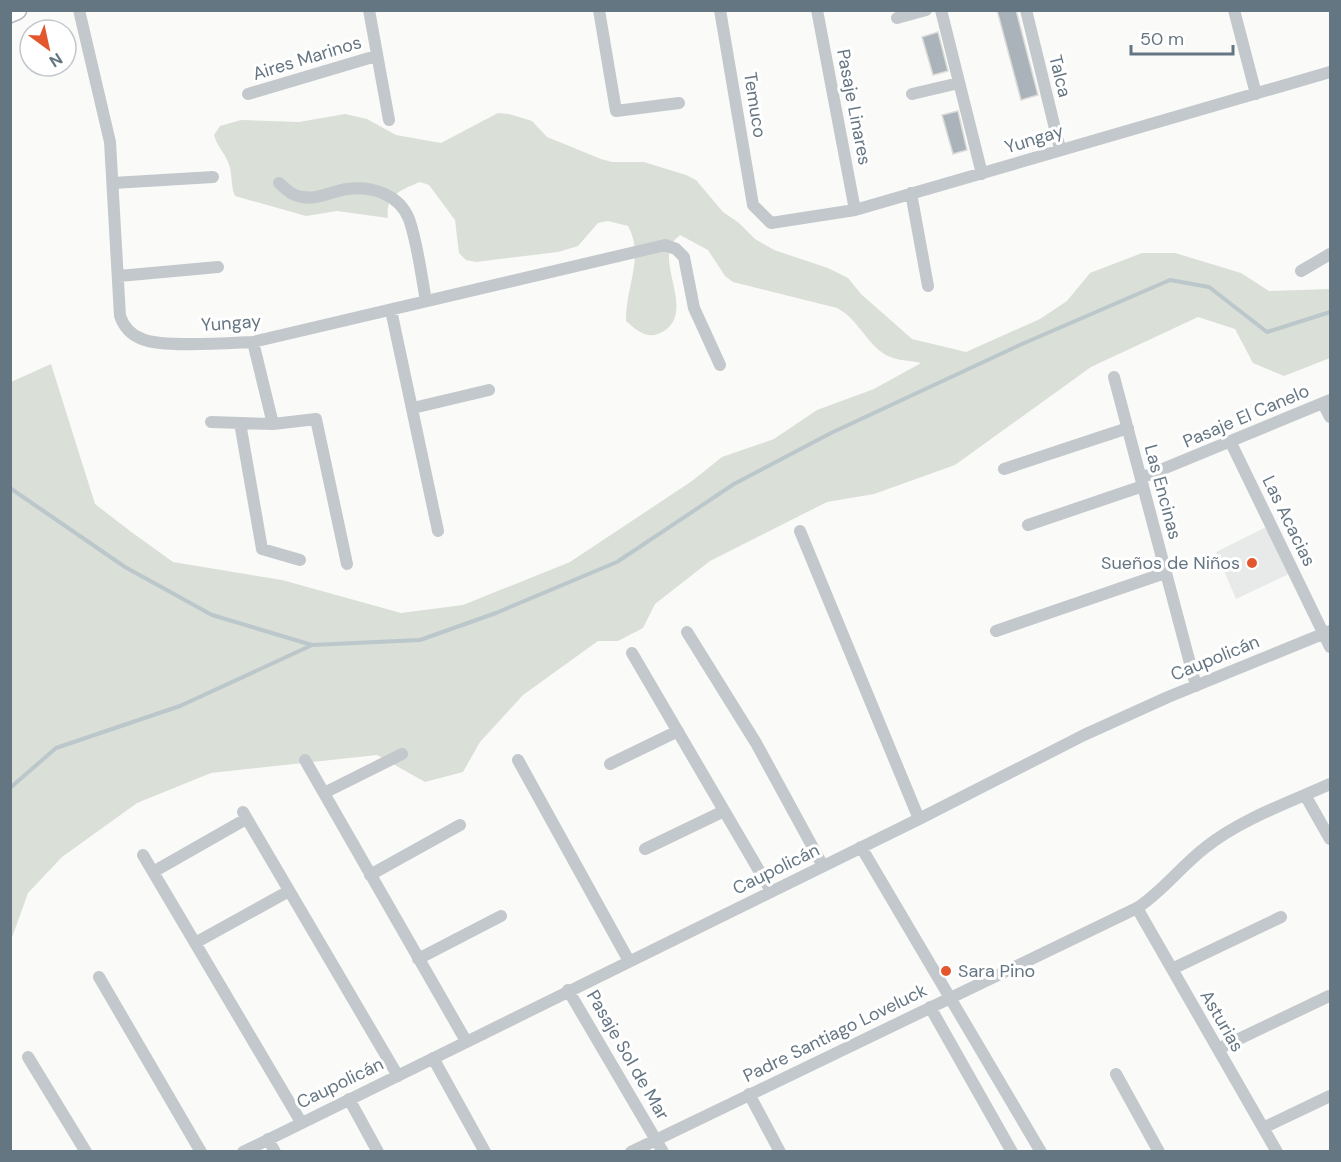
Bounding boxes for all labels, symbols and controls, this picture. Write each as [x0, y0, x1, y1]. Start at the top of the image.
north arrow [18, 18, 78, 78]
scale bar [1131, 18, 1233, 56]
text: 50 m [1140, 27, 1184, 51]
street label: Aires Marinos [250, 30, 364, 86]
street label: Pasaje Linares [831, 47, 877, 167]
text: N [45, 48, 67, 72]
street label: Talca [1043, 52, 1077, 100]
street label: Temuco [738, 71, 772, 139]
street label: Yungay [1002, 119, 1066, 159]
street label: Yungay [200, 309, 262, 337]
street label: Pasaje El Canelo [1179, 379, 1313, 453]
street label: Las Encinas [1139, 442, 1187, 542]
street label: Las Acacias [1257, 472, 1321, 570]
place label: Sueños de Niños [1101, 551, 1240, 575]
marker: Sueños de Niños [1245, 556, 1259, 570]
street label: Caupolicán [1167, 629, 1263, 687]
street label: Caupolicán [729, 838, 823, 900]
place label: Sara Pino [958, 959, 1035, 983]
marker: Sara Pino [939, 964, 953, 978]
street label: Padre Santiago Loveluck [739, 978, 931, 1088]
street label: Pasaje Sol de Mar [581, 986, 675, 1124]
street label: Asturias [1195, 986, 1249, 1056]
street label: Caupolicán [293, 1052, 387, 1114]

